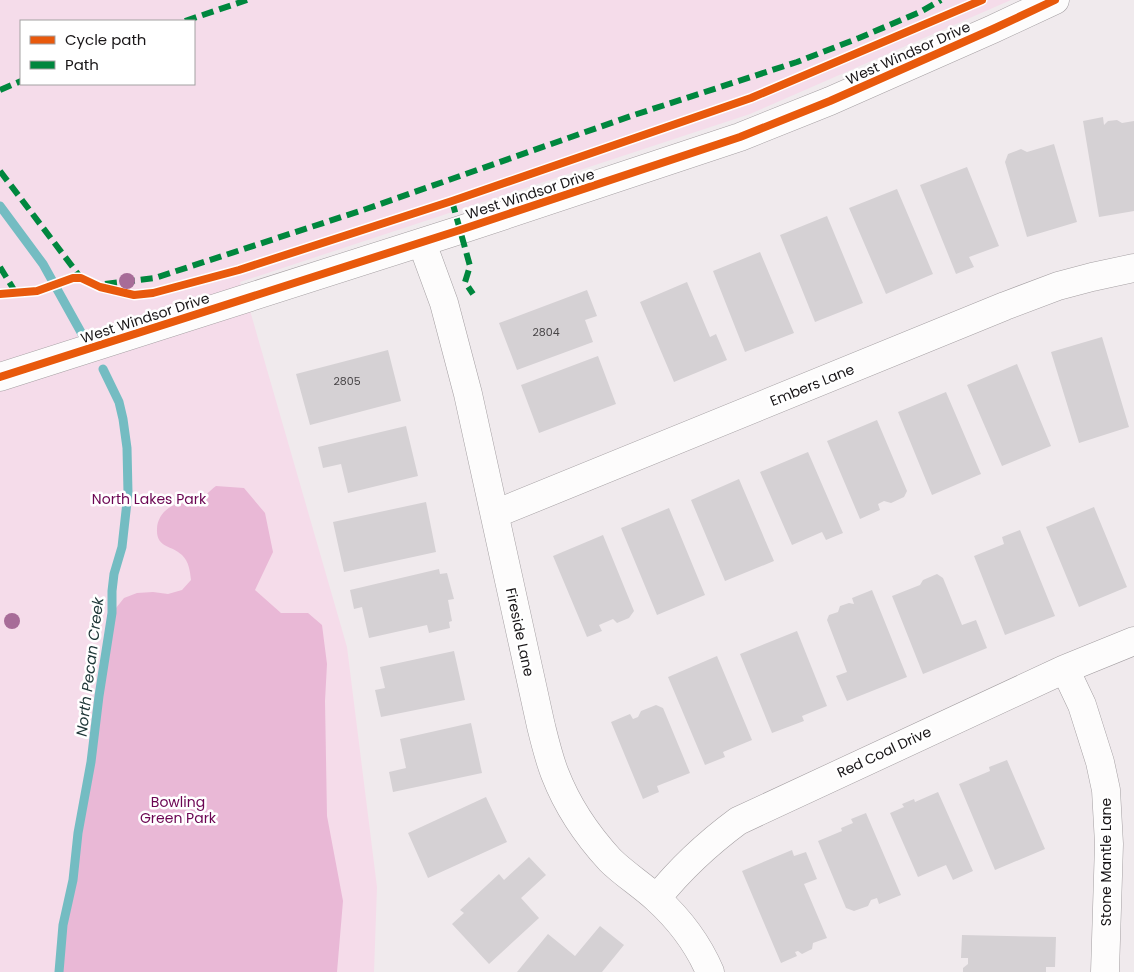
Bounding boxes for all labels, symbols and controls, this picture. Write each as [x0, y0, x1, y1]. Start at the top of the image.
street label: West Windsor Drive [843, 16, 974, 89]
legend [20, 20, 195, 85]
text: Cycle path [65, 29, 146, 50]
text: Path [65, 54, 99, 75]
street label: West Windsor Drive [463, 164, 597, 224]
street label: West Windsor Drive [78, 288, 212, 348]
house number: 2804 [532, 324, 560, 340]
street label: Embers Lane [767, 359, 857, 411]
house number: 2805 [333, 373, 361, 389]
park label: North Lakes Park [92, 489, 207, 509]
street label: Fireside Lane [501, 586, 539, 678]
water label: North Pecan Creek [71, 595, 109, 738]
street label: Red Coal Drive [834, 721, 935, 783]
park label: Bowling Green Park [140, 792, 217, 828]
street label: Stone Mantle Lane [1096, 798, 1116, 926]

